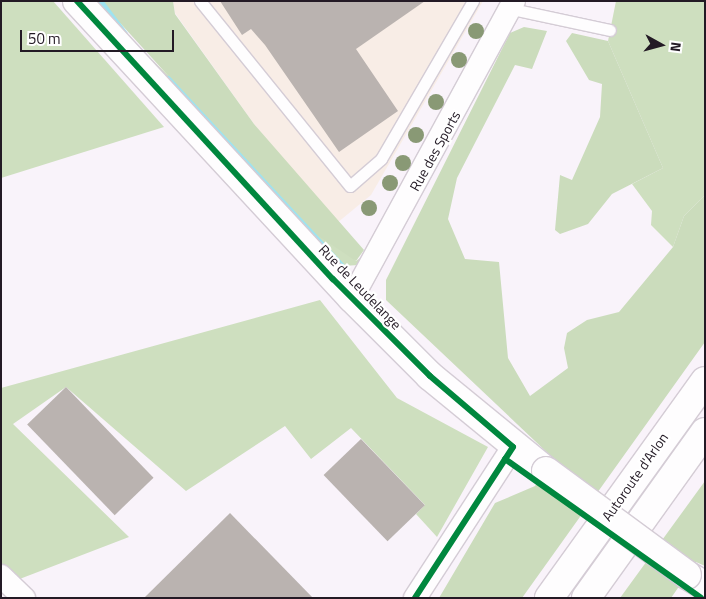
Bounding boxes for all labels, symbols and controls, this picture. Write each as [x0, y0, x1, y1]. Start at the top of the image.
scale bar [22, 20, 176, 52]
north arrow [636, 20, 686, 70]
text: 50 m [28, 27, 61, 50]
text: N [665, 41, 687, 53]
street label: Rue des Sports [406, 108, 464, 194]
street label: Rue de Leudelange [315, 241, 405, 333]
street label: Autoroute d'Arlon [598, 430, 672, 524]

